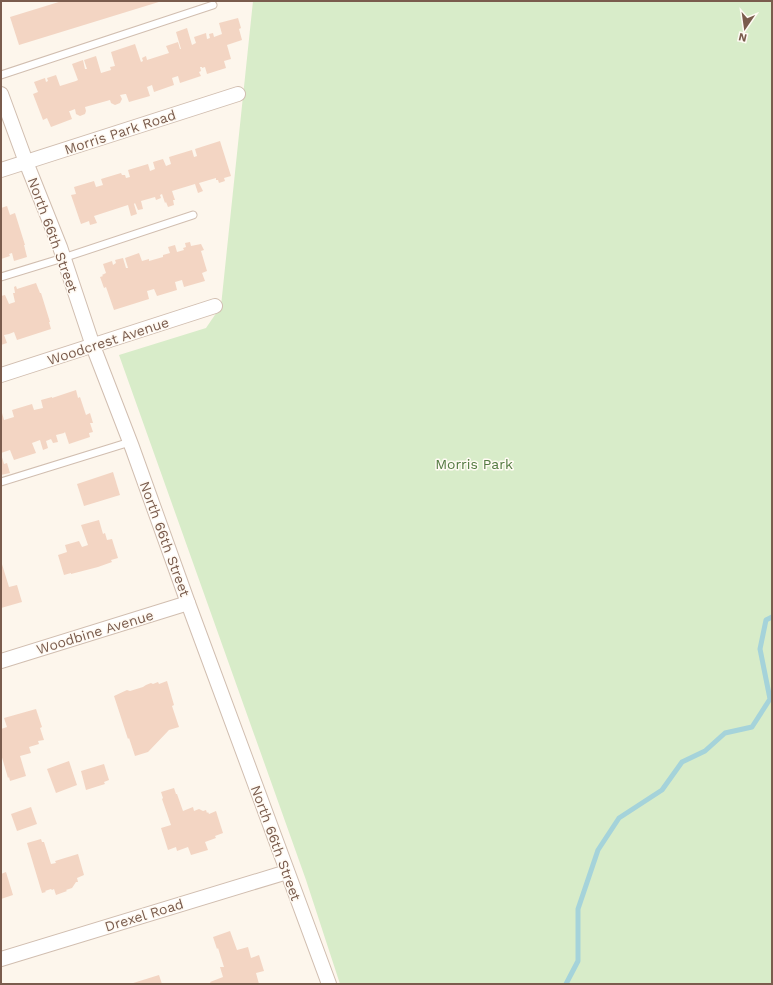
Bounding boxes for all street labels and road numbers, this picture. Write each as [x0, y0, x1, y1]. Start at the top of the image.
street label: Morris Park Road [62, 106, 178, 158]
street label: North 66th Street [25, 175, 81, 295]
street label: Woodcrest Avenue [45, 314, 171, 368]
street label: North 66th Street [137, 479, 193, 599]
street label: Woodbine Avenue [35, 607, 155, 657]
street label: North 66th Street [248, 783, 304, 903]
street label: Drexel Road [103, 895, 185, 935]

